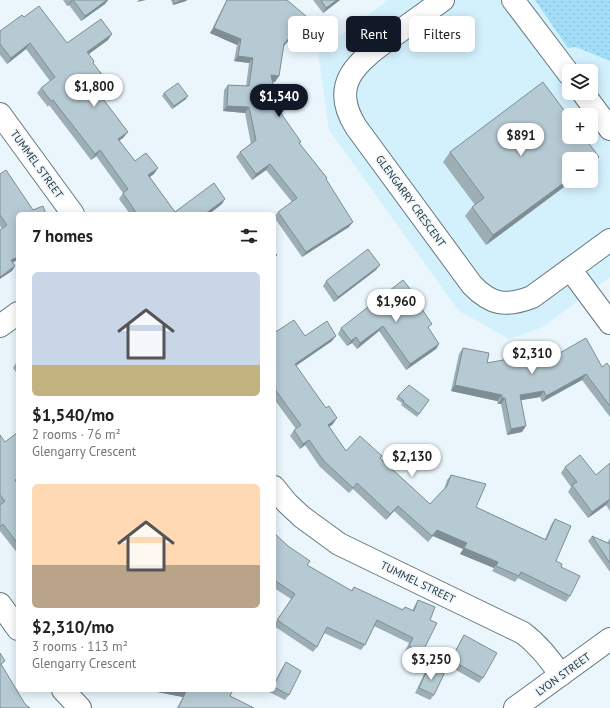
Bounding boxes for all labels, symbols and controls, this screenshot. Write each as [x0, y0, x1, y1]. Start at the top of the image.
chip: Buy [288, 16, 338, 52]
chip: Rent [346, 16, 401, 52]
chip: Filters [409, 16, 475, 52]
map controls [562, 64, 598, 188]
button: layers [562, 64, 598, 100]
pin: $1,800 [61, 74, 127, 108]
text: $1,800 [74, 78, 114, 95]
pin: $1,540 [246, 84, 312, 118]
text: $1,540 [259, 88, 299, 105]
button: + [562, 108, 598, 144]
pin: $891 [497, 123, 545, 157]
street label: TUMMEL STREET [7, 127, 67, 201]
text: $891 [506, 127, 536, 144]
street label: GLENGARRY CRESCENT [373, 152, 449, 250]
button: − [562, 152, 598, 188]
text: 7 homes [32, 225, 93, 247]
icon: filters [238, 225, 260, 247]
pin: $1,960 [363, 289, 429, 323]
text: $1,960 [376, 293, 416, 310]
icon: home [110, 298, 182, 370]
pin: $2,310 [499, 341, 565, 375]
text: $2,310 [512, 345, 552, 362]
text: $1,540/mo [32, 404, 114, 426]
text: 2 rooms · 76 m² [32, 426, 121, 443]
text: Glengarry Crescent [32, 443, 136, 460]
pin: $2,130 [379, 444, 445, 478]
text: $2,130 [392, 448, 432, 465]
icon: home [110, 510, 182, 582]
street label: TUMMEL STREET [378, 558, 458, 606]
text: $2,310/mo [32, 616, 114, 638]
text: 3 rooms · 113 m² [32, 638, 128, 655]
pin: $3,250 [398, 647, 464, 681]
street label: LYON STREET [533, 649, 593, 699]
text: $3,250 [411, 651, 451, 668]
text: Glengarry Crescent [32, 655, 136, 672]

